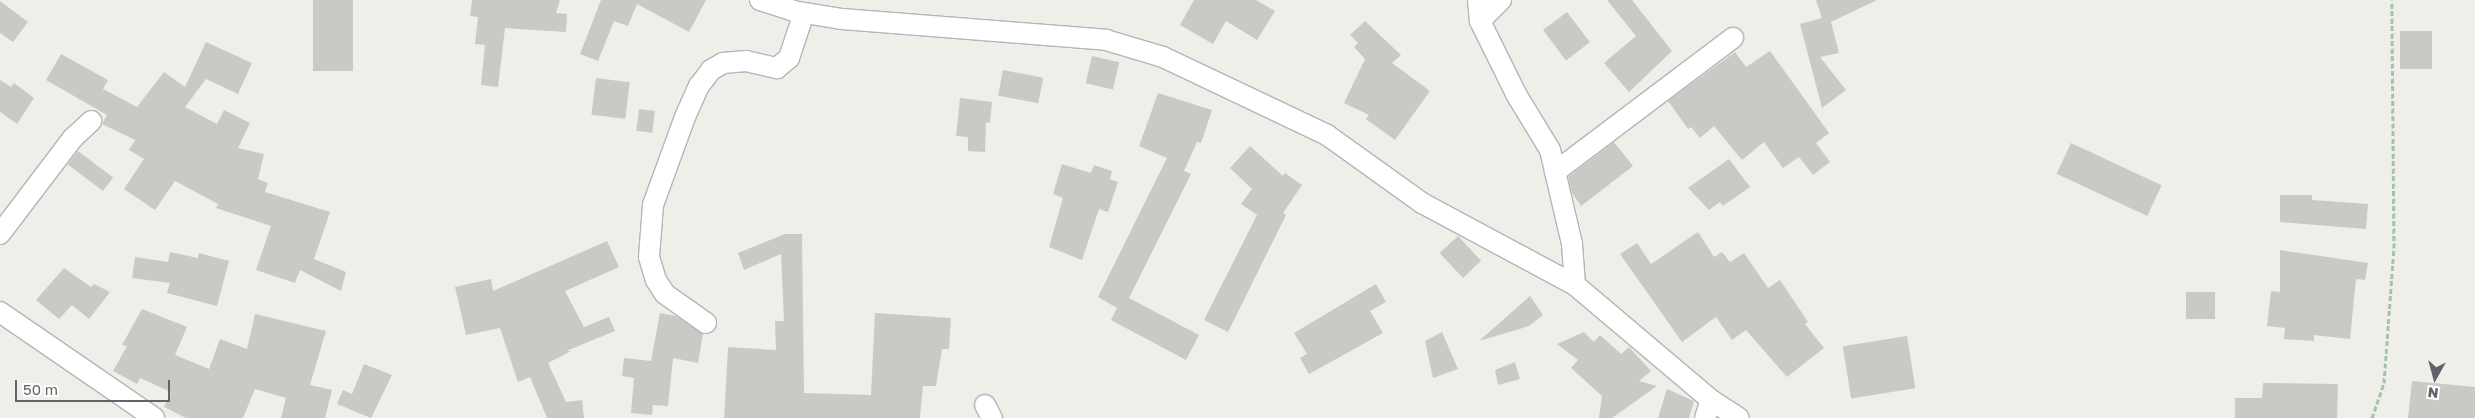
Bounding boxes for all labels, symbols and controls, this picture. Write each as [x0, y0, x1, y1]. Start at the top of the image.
north arrow [2410, 353, 2460, 403]
scale bar [18, 370, 172, 402]
text: 50 m [23, 380, 58, 398]
text: N [2427, 384, 2439, 402]

